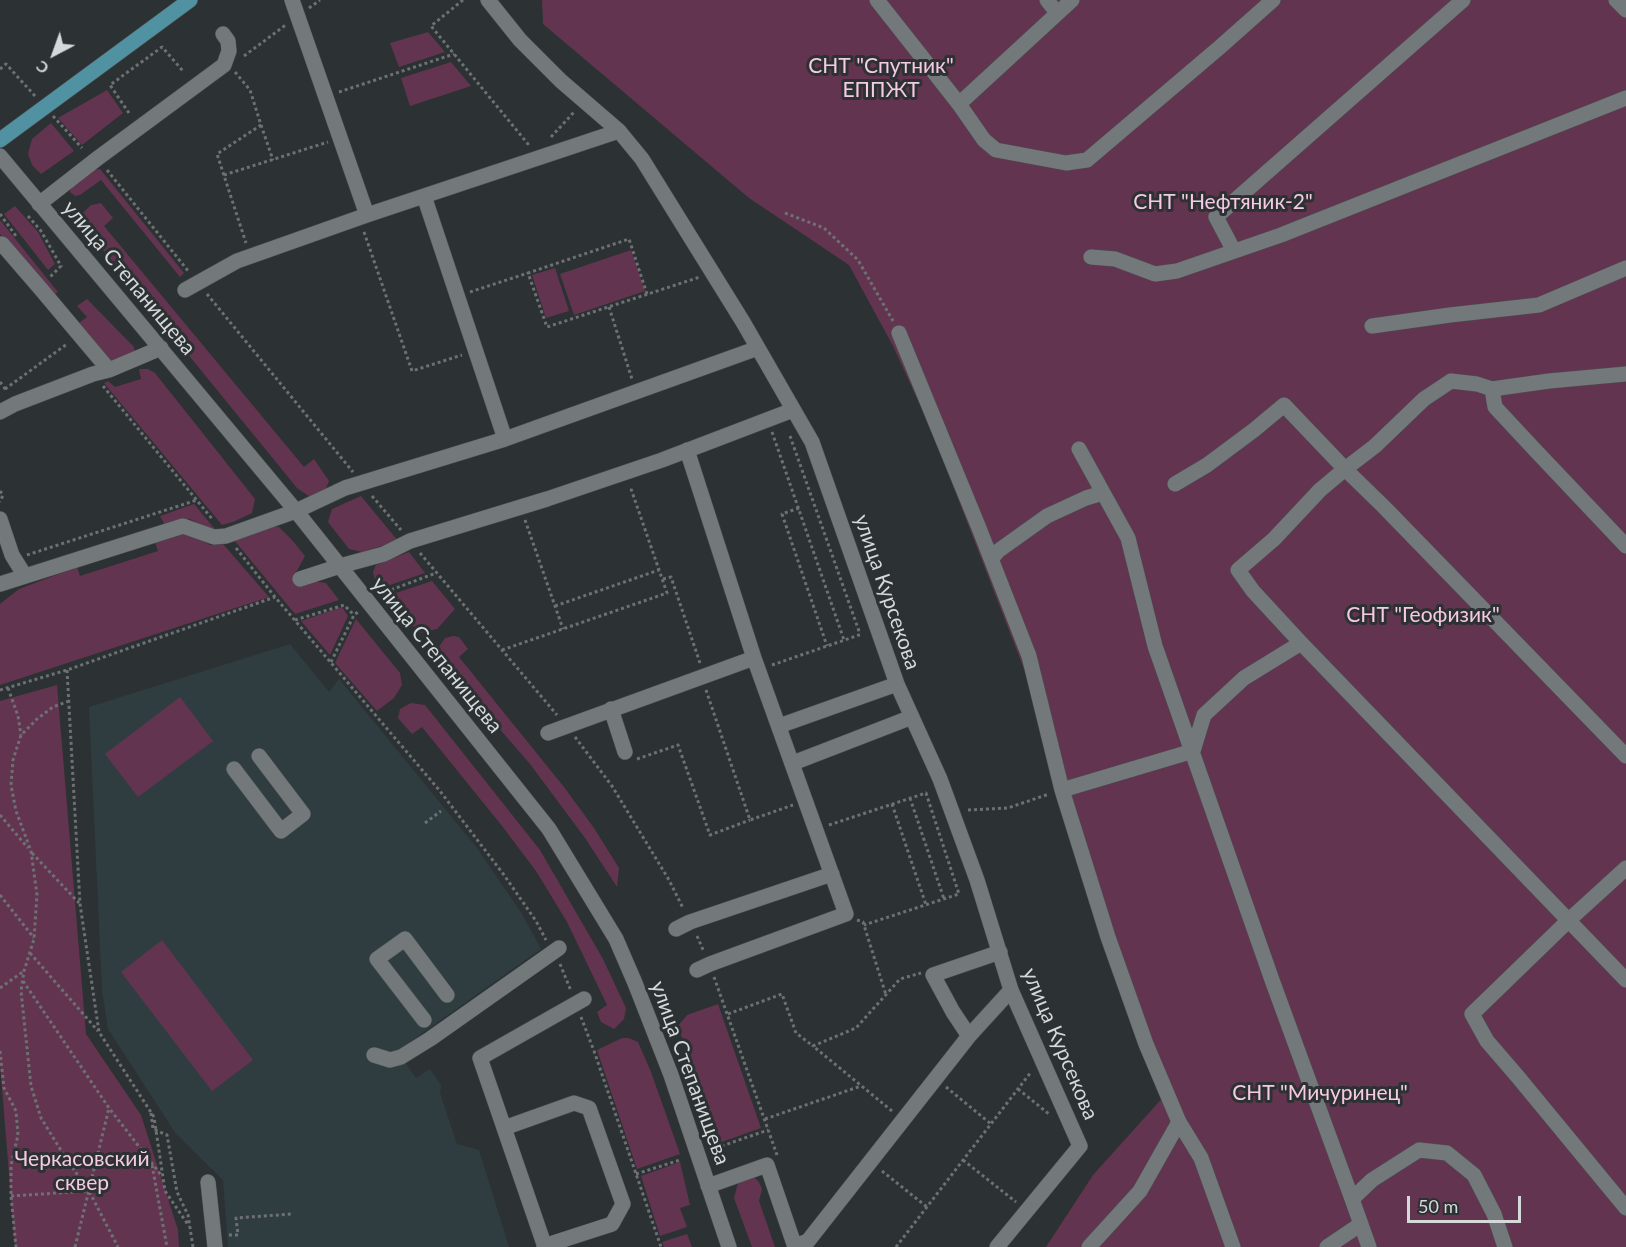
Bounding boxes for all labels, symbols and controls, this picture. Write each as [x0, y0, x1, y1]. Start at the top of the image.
north arrow [24, 24, 84, 84]
park label: СНТ "Спутник" ЕППЖТ [808, 53, 954, 103]
text: С [32, 57, 52, 79]
park label: СНТ "Нефтяник-2" [1133, 189, 1313, 215]
street label: улица Степанищева [57, 196, 201, 360]
street label: улица Курсекова [849, 511, 925, 673]
street label: улица Степанищева [366, 572, 508, 738]
park label: СНТ "Геофизик" [1346, 602, 1500, 628]
street label: улица Курсекова [1017, 964, 1103, 1124]
street label: улица Степанищева [645, 978, 735, 1168]
park label: СНТ "Мичуринец" [1232, 1080, 1408, 1106]
park label: Черкасовский сквер [15, 1146, 149, 1196]
scale bar [1410, 1184, 1524, 1222]
text: 50 m [1418, 1195, 1458, 1217]

